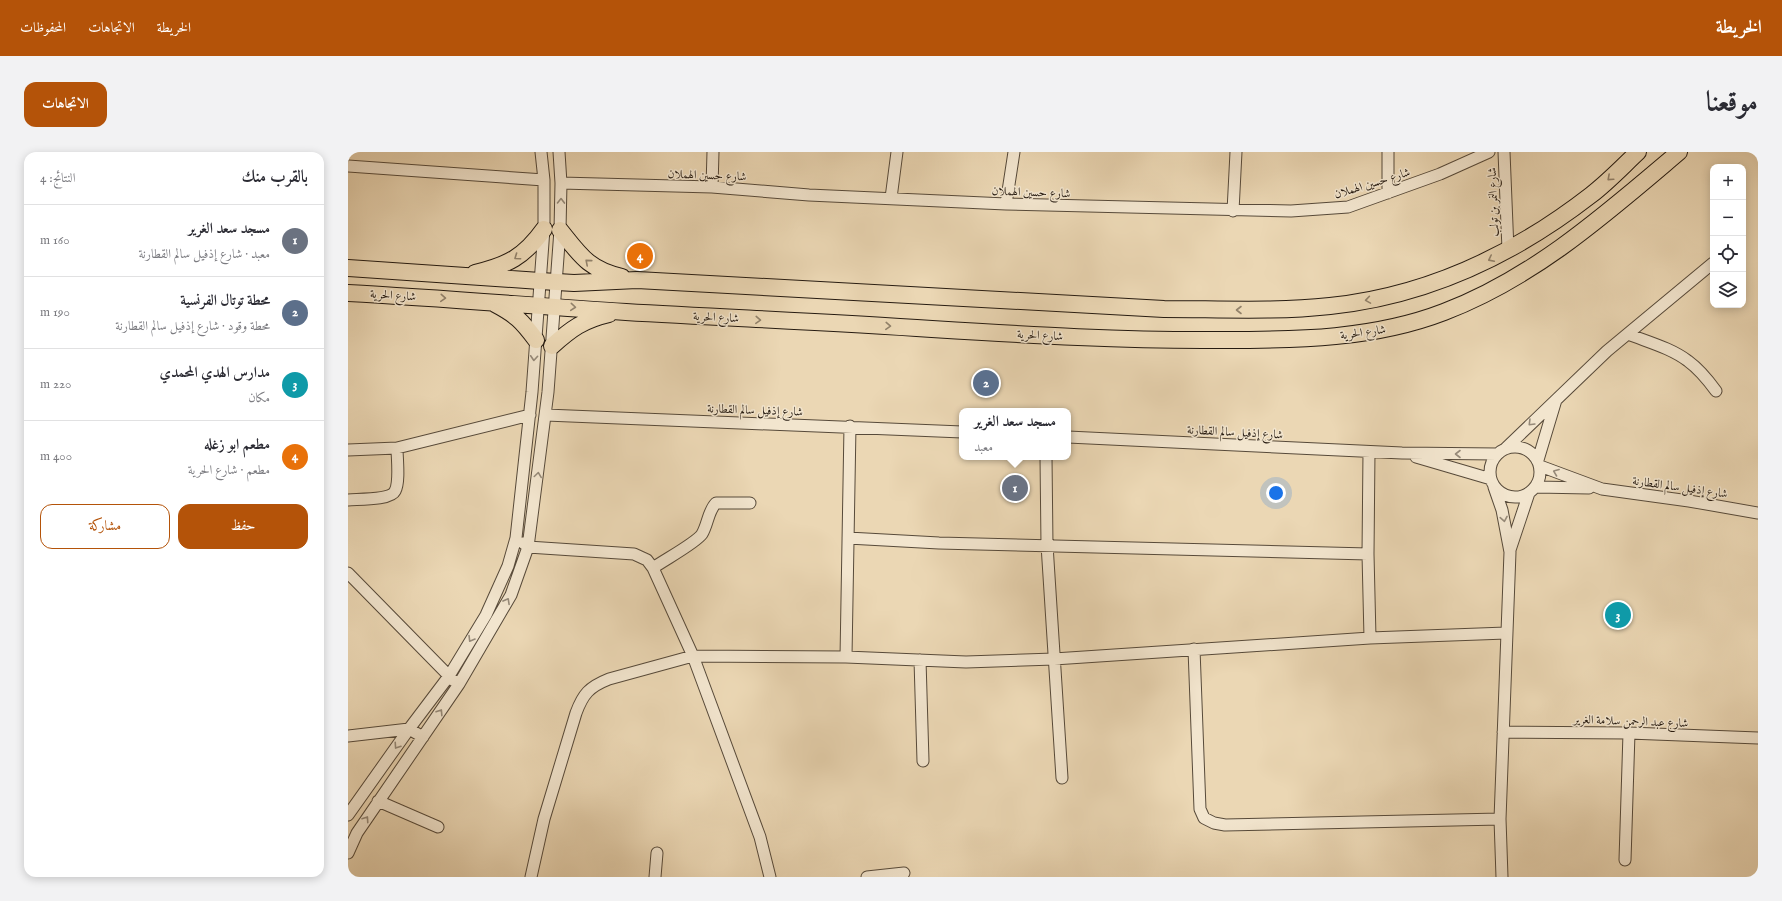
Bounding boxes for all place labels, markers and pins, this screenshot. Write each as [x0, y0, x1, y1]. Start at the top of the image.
pin: 4 [627, 241, 653, 271]
pin: 2 [973, 368, 999, 398]
pin: 1 [1002, 473, 1028, 503]
pin: 3 [1605, 600, 1631, 630]

